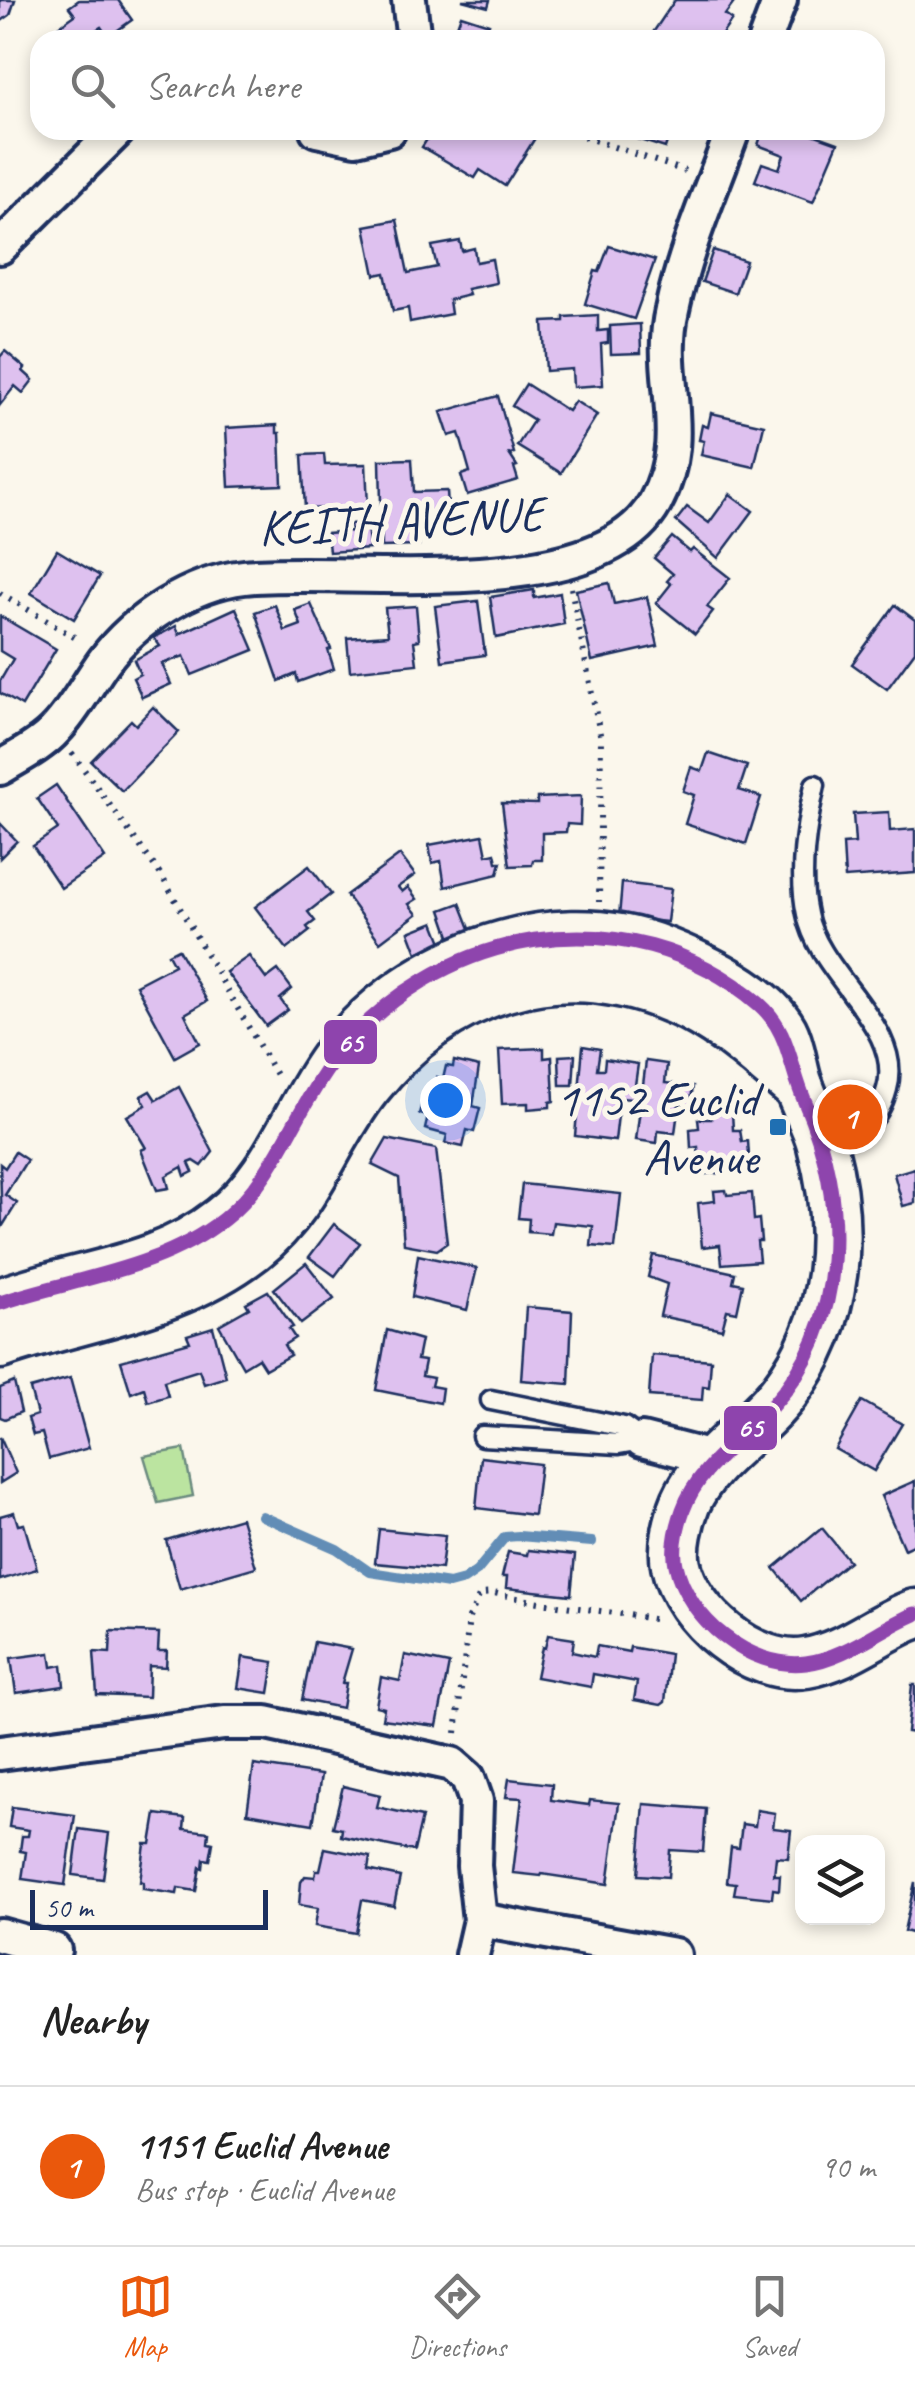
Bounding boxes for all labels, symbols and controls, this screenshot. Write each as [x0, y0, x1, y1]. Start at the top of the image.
search box [30, 30, 885, 140]
icon: search [65, 58, 120, 113]
text: Search here [145, 62, 300, 109]
street label: KEITH AVENUE [257, 481, 551, 559]
line badge: 65 [322, 1018, 379, 1066]
text: 65 [337, 1025, 366, 1060]
place label: 1152 Euclid Avenue [556, 1068, 764, 1189]
your location [420, 1075, 471, 1126]
pin: 1 [818, 1080, 882, 1154]
marker: 1152 Euclid Avenue [767, 1116, 789, 1138]
line badge: 65 [722, 1404, 779, 1452]
text: 65 [737, 1410, 766, 1445]
map controls [795, 1835, 885, 1925]
button: layers [795, 1835, 885, 1925]
scale bar [30, 1885, 268, 1930]
text: 50 m [45, 1890, 93, 1925]
text: Nearby [40, 1994, 146, 2047]
text: 1151 Euclid Avenue [135, 2122, 388, 2169]
text: 1 [65, 2146, 80, 2187]
text: 90 m [821, 2146, 875, 2187]
text: Bus stop · Euclid Avenue [135, 2169, 394, 2210]
tab: Map [118, 2269, 173, 2364]
tab: Directions [409, 2269, 506, 2364]
tab: Saved [742, 2269, 797, 2364]

